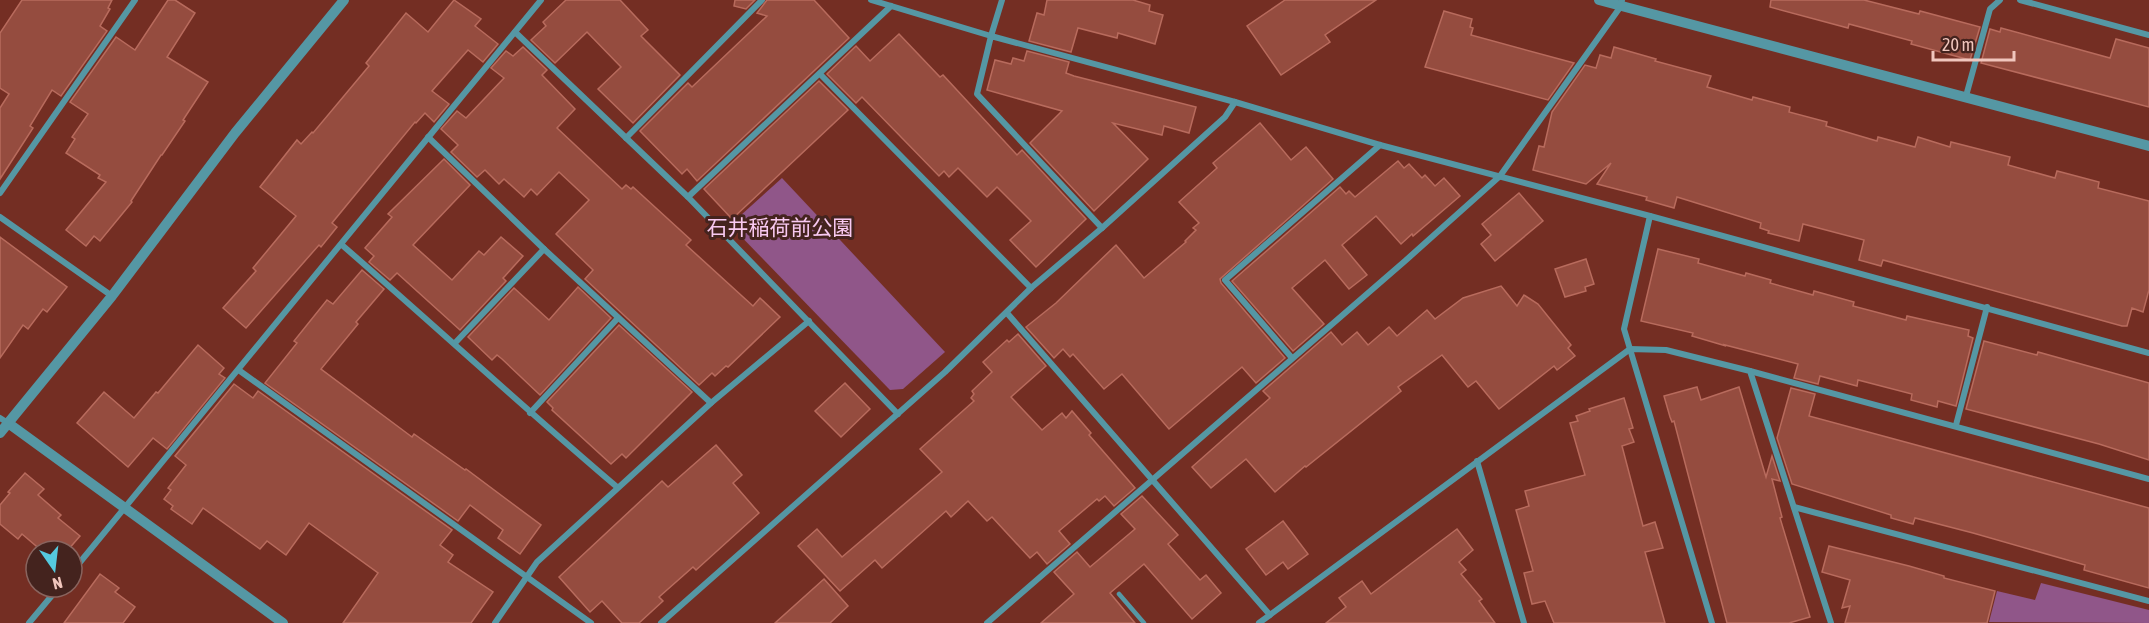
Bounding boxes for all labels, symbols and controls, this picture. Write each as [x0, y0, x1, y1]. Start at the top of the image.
scale bar [1933, 24, 2014, 62]
text: 20 m [1942, 34, 1974, 55]
park label: 石井稲荷前公園 [707, 215, 854, 239]
north arrow [24, 539, 84, 599]
text: N [51, 574, 64, 593]

